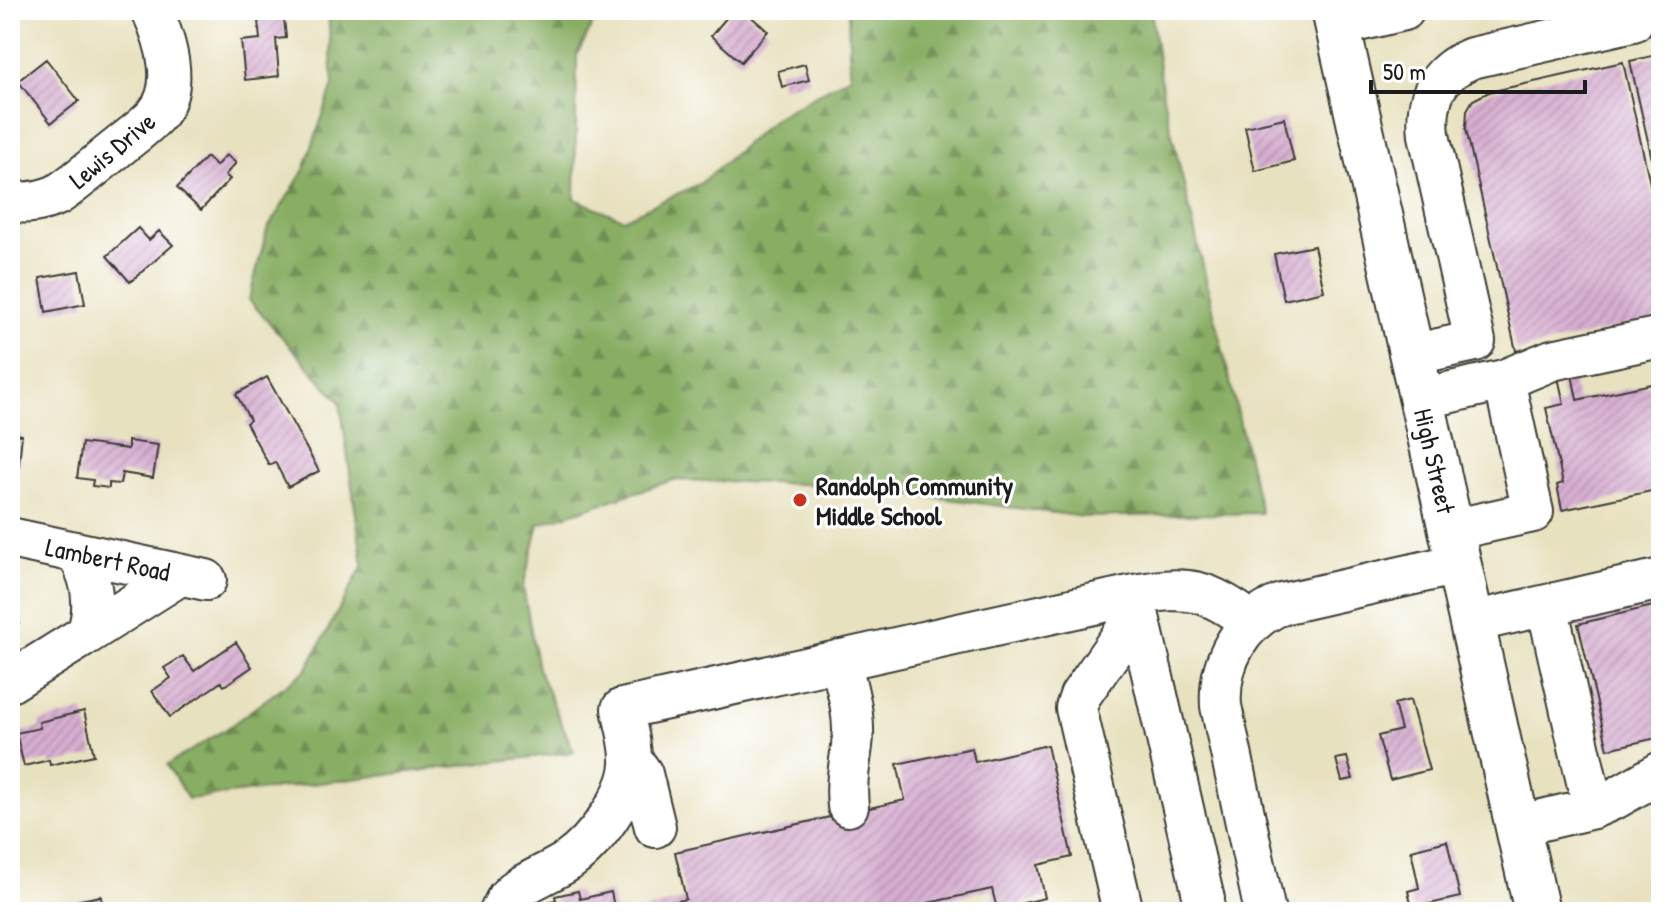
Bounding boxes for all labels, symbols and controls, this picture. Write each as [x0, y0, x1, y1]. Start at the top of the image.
scale bar [1371, 44, 1585, 94]
text: 50 m [1383, 55, 1426, 87]
street label: Lewis Drive [61, 104, 163, 196]
street label: High Street [1406, 405, 1464, 518]
place label: Randolph Community Middle School [816, 468, 1013, 533]
marker: Randolph Community Middle School [791, 491, 809, 509]
street label: Lambert Road [43, 529, 173, 589]

